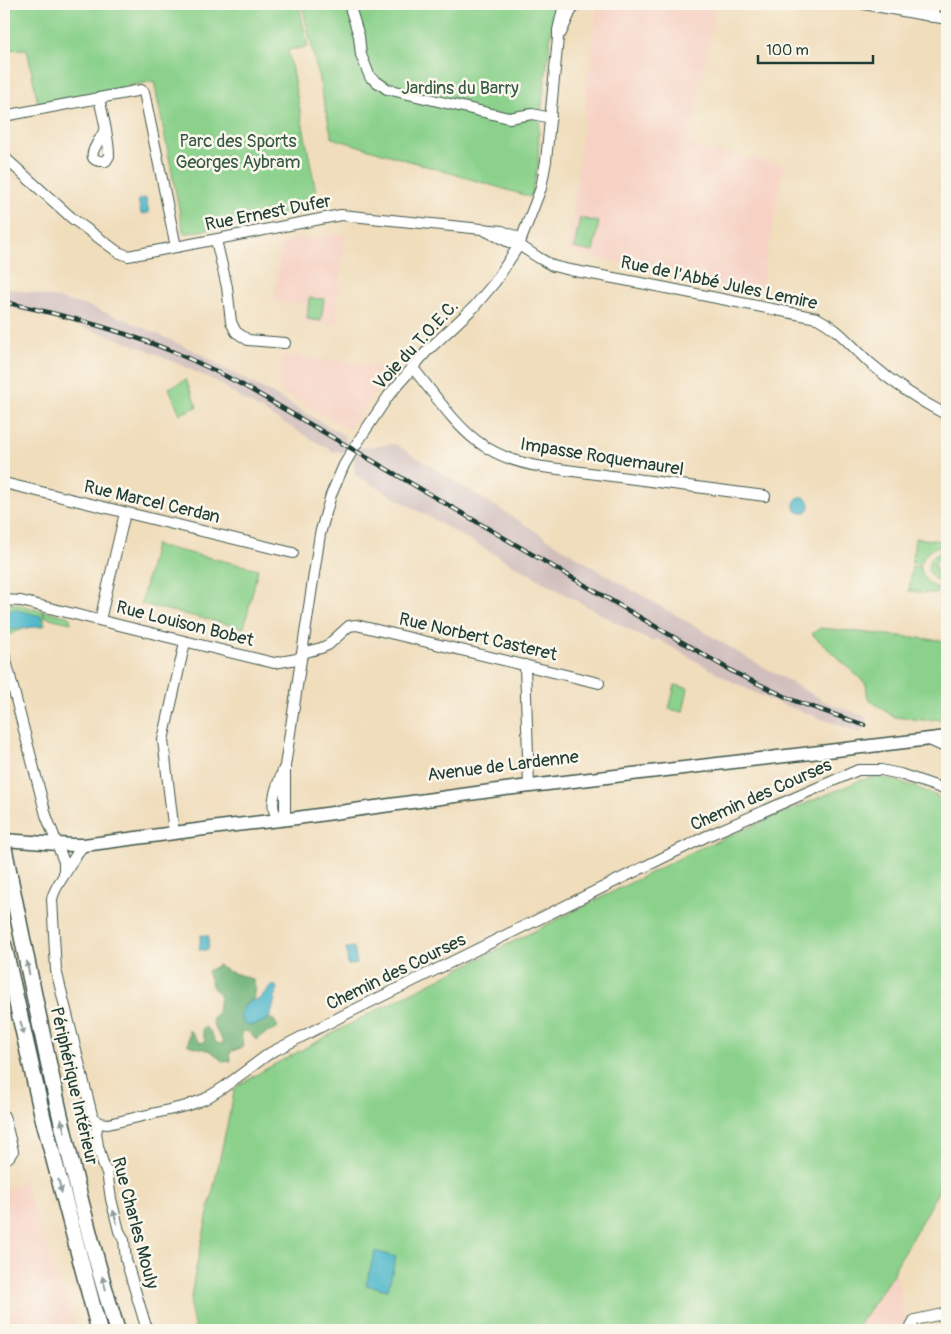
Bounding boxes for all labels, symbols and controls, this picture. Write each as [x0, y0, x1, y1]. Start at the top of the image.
scale bar [758, 32, 874, 64]
text: 100 m [766, 41, 809, 60]
park label: Jardins du Barry [401, 77, 519, 100]
park label: Parc des Sports Georges Aybram [175, 130, 301, 174]
street label: Rue Ernest Dufer [203, 189, 333, 236]
street label: Rue de l'Abbé Jules Lemire [619, 251, 820, 315]
street label: Voie du T.O.E.C. [369, 295, 463, 395]
street label: Impasse Roquemaurel [519, 433, 685, 481]
street label: Rue Marcel Cerdan [82, 475, 222, 529]
street label: Rue Louison Bobet [114, 596, 257, 652]
street label: Rue Norbert Casteret [397, 608, 560, 667]
street label: Avenue de Lardenne [426, 745, 580, 787]
street label: Chemin des Courses [687, 754, 835, 836]
street label: Chemin des Courses [322, 928, 470, 1016]
one-way arrow [24, 960, 32, 975]
street label: Périphérique Intérieur [45, 1005, 103, 1168]
one-way arrow [18, 1021, 26, 1036]
one-way arrow [59, 1119, 67, 1134]
street label: Rue Charles Mouly [106, 1155, 164, 1292]
one-way arrow [56, 1178, 64, 1194]
one-way arrow [111, 1209, 119, 1224]
one-way arrow [100, 1276, 108, 1291]

